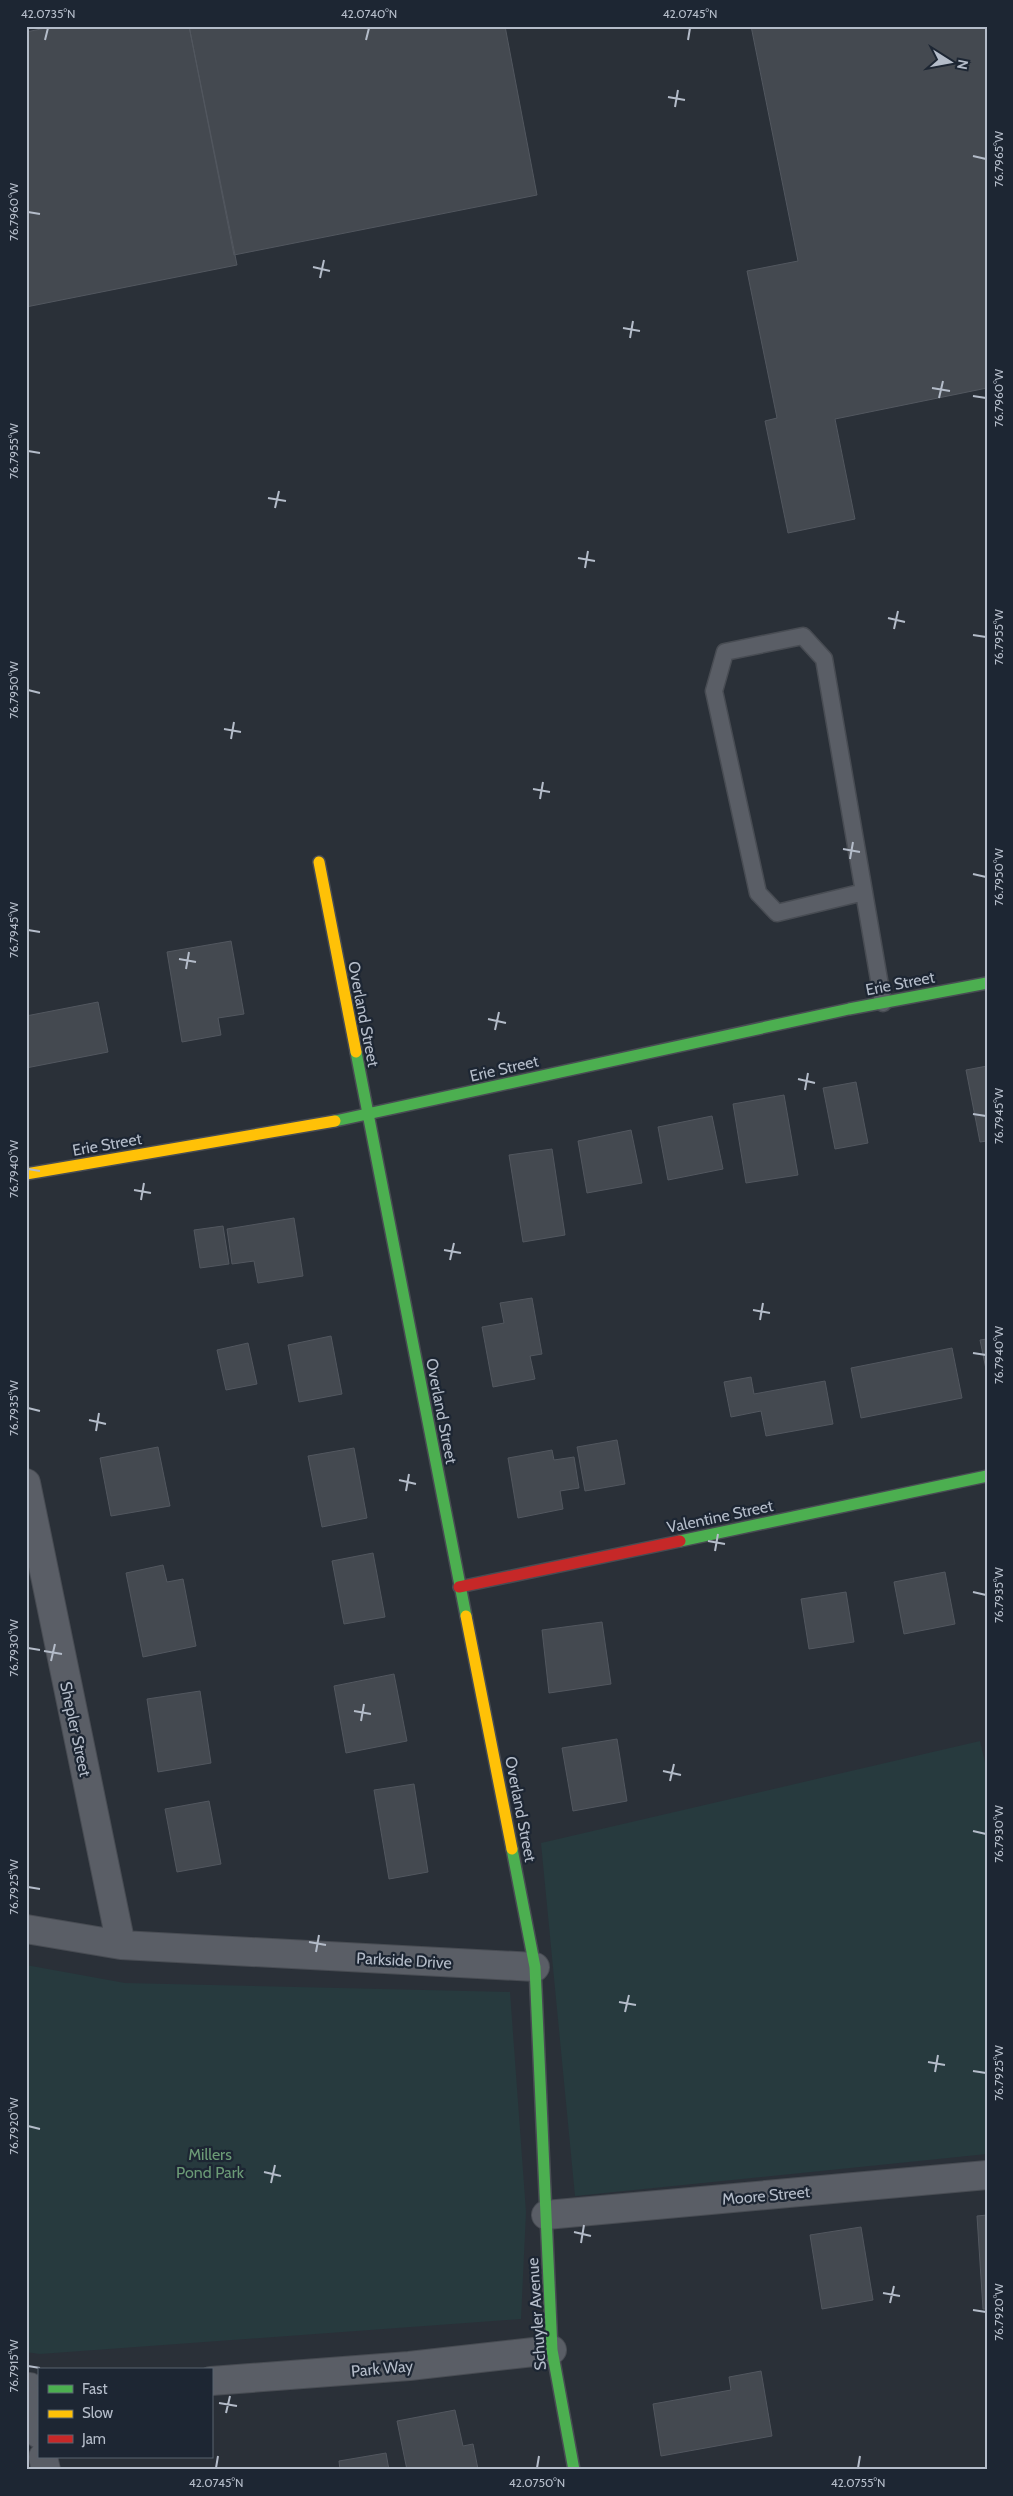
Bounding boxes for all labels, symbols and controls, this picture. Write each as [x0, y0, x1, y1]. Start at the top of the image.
text: 42.0735°N [21, 6, 75, 21]
text: 42.0740°N [341, 6, 397, 21]
text: 42.0745°N [663, 6, 717, 21]
north arrow [926, 38, 976, 88]
text: N [953, 58, 973, 71]
text: 76.7965°W [991, 130, 1006, 187]
text: 76.7960°W [6, 182, 21, 241]
text: 76.7960°W [991, 368, 1006, 427]
text: 76.7955°W [6, 422, 21, 479]
text: 76.7955°W [991, 608, 1006, 665]
text: 76.7950°W [6, 661, 21, 719]
text: 76.7950°W [991, 848, 1006, 906]
text: 76.7945°W [6, 901, 21, 958]
street label: Overland Street [344, 960, 383, 1069]
street label: Erie Street [864, 967, 937, 1000]
street label: Erie Street [468, 1051, 541, 1086]
text: 76.7945°W [991, 1087, 1006, 1144]
street label: Erie Street [71, 1129, 144, 1160]
text: 76.7940°W [6, 1139, 21, 1198]
text: 76.7940°W [991, 1325, 1006, 1384]
street label: Overland Street [422, 1357, 461, 1466]
text: 76.7935°W [6, 1379, 21, 1436]
street label: Valentine Street [665, 1496, 776, 1537]
text: 76.7935°W [991, 1566, 1006, 1623]
text: 76.7930°W [6, 1619, 21, 1677]
street label: Shepler Street [56, 1680, 95, 1779]
street label: Overland Street [501, 1755, 540, 1864]
text: 76.7930°W [991, 1805, 1006, 1863]
text: 76.7925°W [6, 1859, 21, 1915]
street label: Parkside Drive [356, 1949, 452, 1972]
text: 76.7925°W [991, 2045, 1006, 2101]
text: 76.7920°W [6, 2097, 21, 2155]
park label: Millers Pond Park [176, 2145, 245, 2182]
street label: Moore Street [721, 2182, 811, 2209]
street label: Schuyler Avenue [523, 2257, 550, 2371]
text: 76.7920°W [991, 2283, 1006, 2341]
text: 76.7915°W [6, 2339, 21, 2393]
street label: Park Way [350, 2356, 414, 2381]
legend [38, 2368, 212, 2458]
text: Fast [82, 2380, 107, 2398]
text: Slow [82, 2404, 113, 2422]
text: Jam [81, 2430, 106, 2448]
text: 42.0745°N [189, 2475, 243, 2490]
text: 42.0750°N [509, 2475, 565, 2490]
text: 42.0755°N [831, 2475, 885, 2490]

